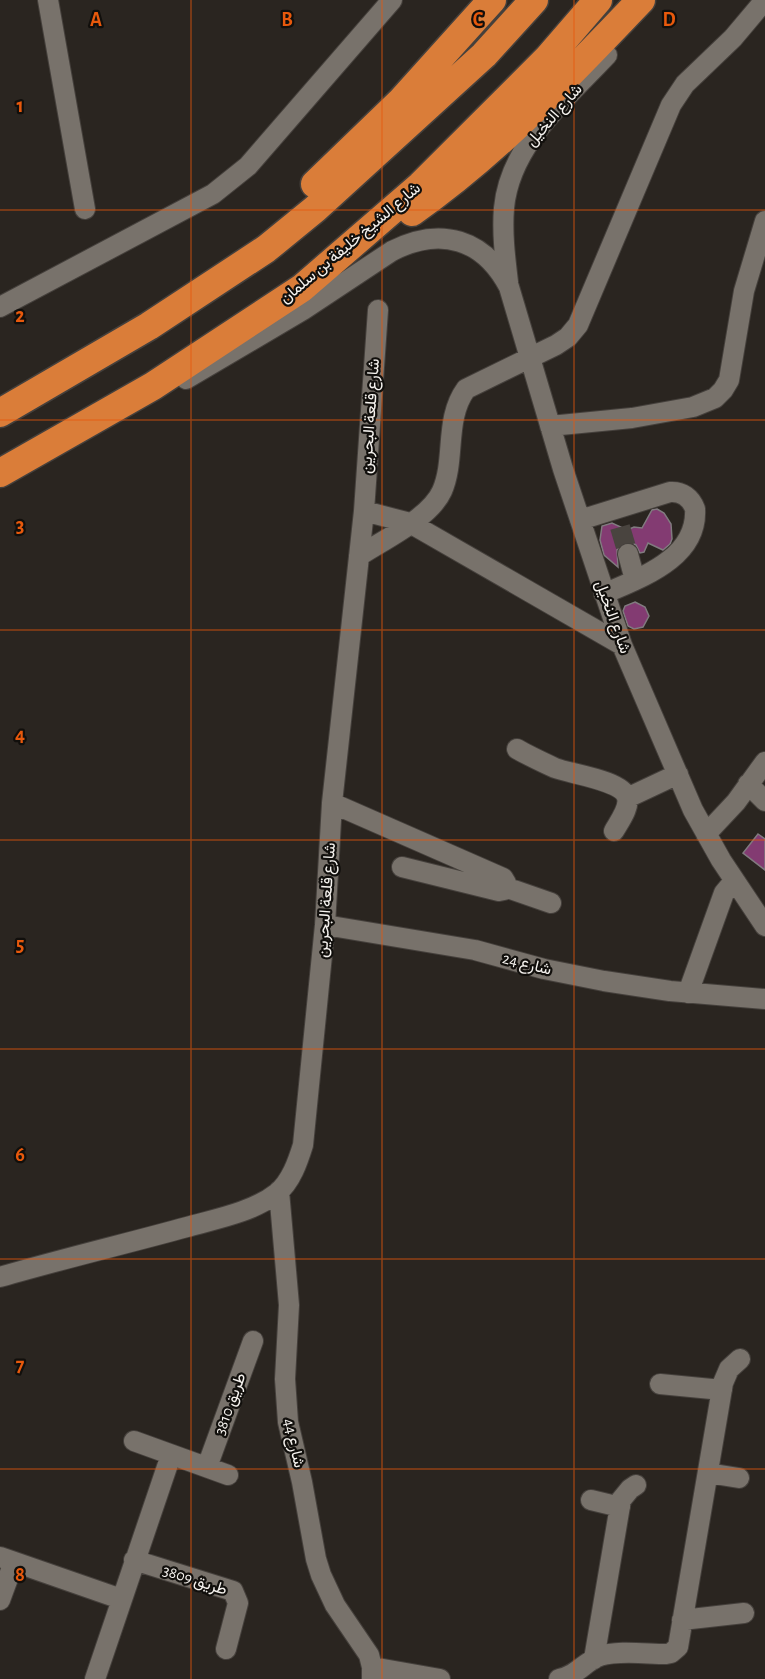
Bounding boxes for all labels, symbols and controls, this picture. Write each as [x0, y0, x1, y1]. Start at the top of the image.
text: A [90, 10, 102, 30]
text: B [281, 10, 293, 30]
text: C [473, 10, 484, 30]
text: D [662, 10, 676, 30]
street label: شارع النخيل [523, 81, 587, 151]
text: 1 [16, 96, 24, 116]
street label: شارع الشيخ خليفة بن سلمان [277, 180, 425, 309]
text: 2 [15, 306, 25, 326]
street label: شارع قلعة البحرين [358, 358, 385, 474]
text: 3 [16, 516, 24, 536]
street label: شارع النخيل [590, 578, 634, 657]
text: 4 [15, 725, 25, 745]
street label: شارع قلعة البحرين [314, 842, 341, 958]
text: 5 [16, 935, 24, 955]
street label: شارع 24 [500, 950, 553, 981]
text: 6 [15, 1145, 25, 1165]
text: 7 [16, 1355, 25, 1375]
street label: طريق 3810 [211, 1371, 250, 1438]
street label: شارع 44 [278, 1417, 307, 1470]
street label: طريق 3809 [160, 1562, 229, 1600]
text: 8 [15, 1565, 25, 1585]

